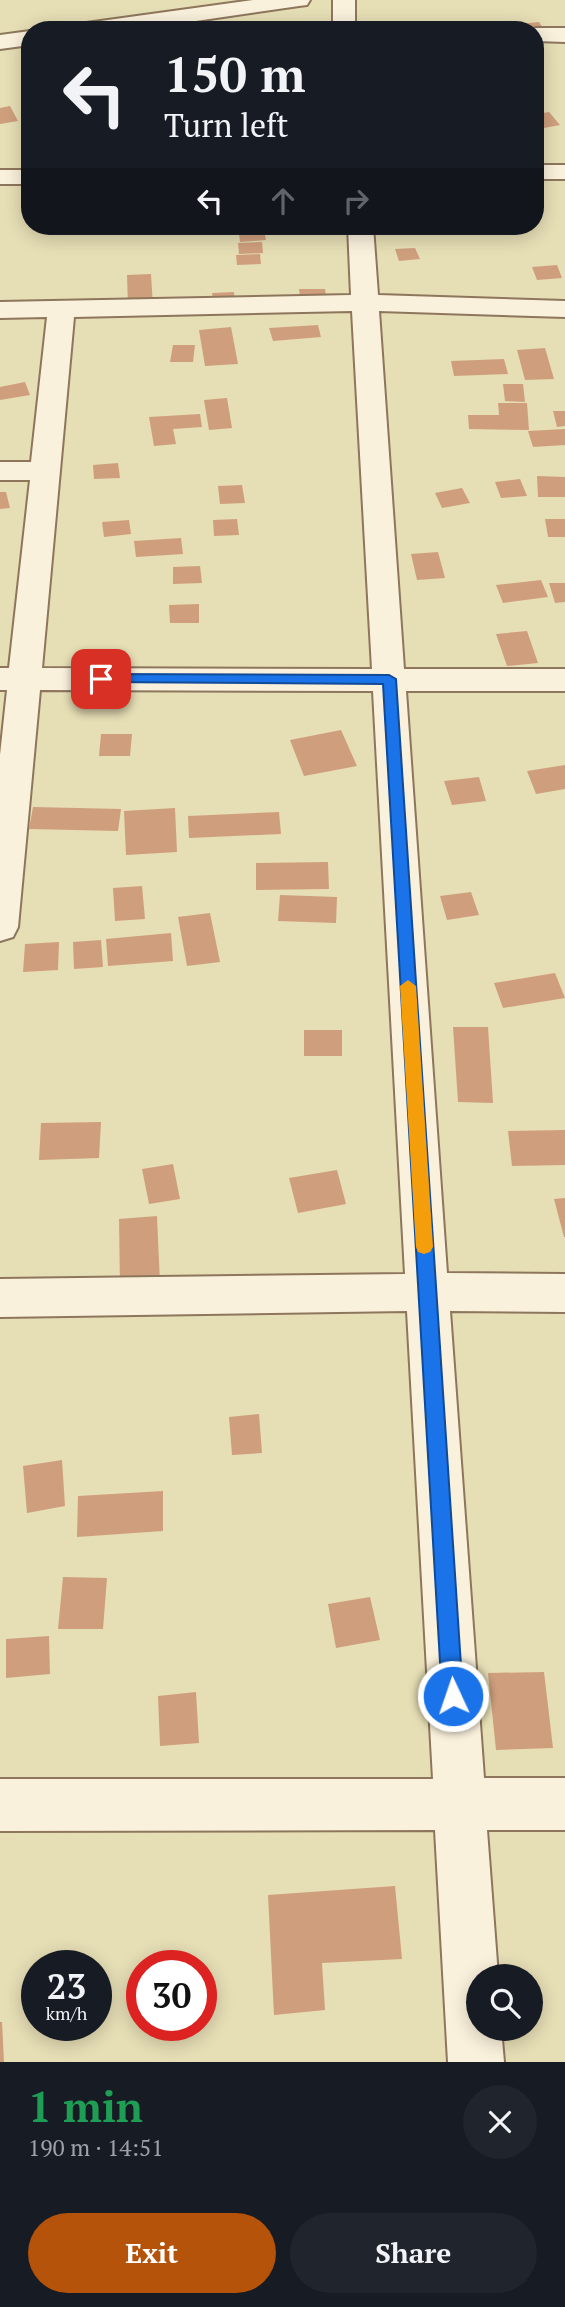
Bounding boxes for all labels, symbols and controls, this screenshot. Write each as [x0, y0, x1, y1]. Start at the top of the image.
text: 150 m [164, 41, 306, 106]
icon: left [49, 49, 140, 140]
text: Turn left [164, 104, 288, 146]
icon: left [191, 182, 229, 220]
icon: ahead [264, 182, 302, 220]
icon: right [337, 182, 375, 220]
pin [71, 649, 131, 709]
icon: arrive [82, 660, 120, 698]
position arrow [416, 1659, 490, 1733]
speed limit sign: 30 [126, 1950, 217, 2041]
text: 23 [47, 1963, 86, 2009]
map controls [466, 1964, 543, 2041]
button: search [466, 1964, 543, 2041]
text: km/h [46, 2001, 87, 2025]
text: 1 min [28, 2078, 143, 2134]
button: close [463, 2085, 537, 2159]
text: 190 m · 14:51 [28, 2132, 163, 2163]
button: Exit [28, 2213, 276, 2293]
button: Share [290, 2213, 537, 2293]

